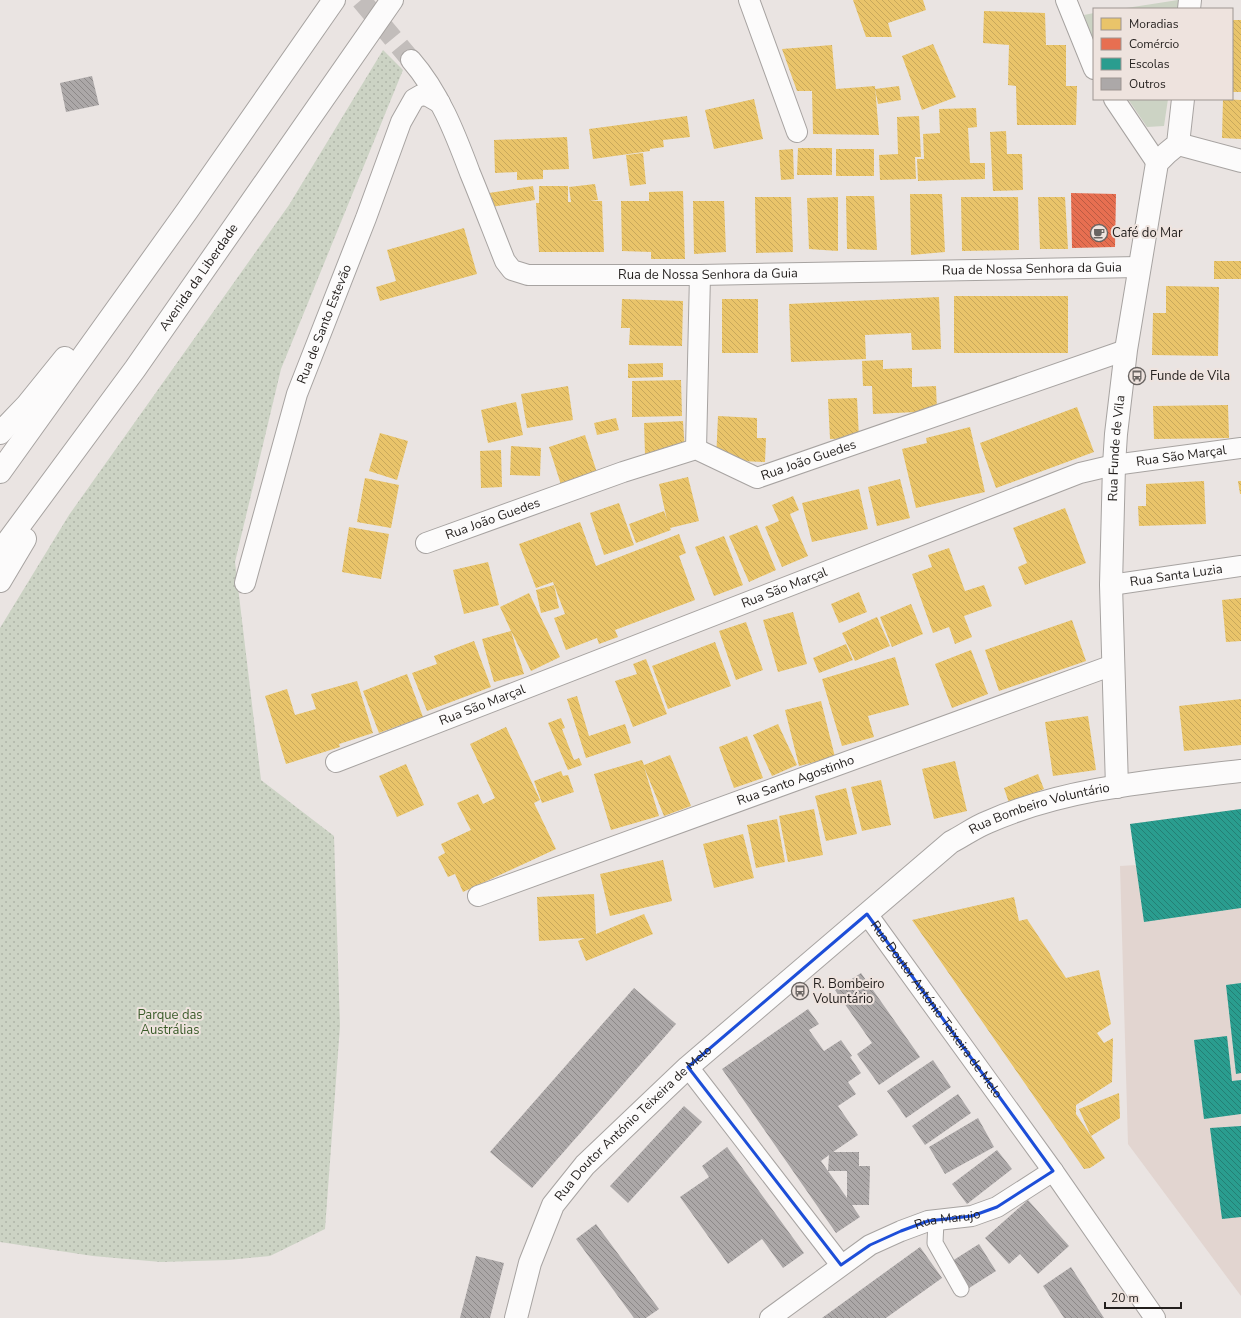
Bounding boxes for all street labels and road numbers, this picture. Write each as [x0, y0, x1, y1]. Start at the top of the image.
street label: Avenida da Liberdade [155, 220, 242, 335]
street label: Rua de Nossa Senhora da Guia [942, 258, 1122, 280]
street label: Rua de Santo Estevão [293, 262, 356, 387]
street label: Rua de Nossa Senhora da Guia [618, 264, 798, 284]
street label: Rua Funde de Vila [1104, 394, 1130, 502]
street label: Rua João Guedes [759, 435, 859, 485]
street label: Rua São Marçal [1135, 441, 1228, 471]
street label: Rua João Guedes [443, 494, 543, 544]
street label: Rua Santa Luzia [1129, 560, 1224, 591]
street label: Rua São Marçal [739, 563, 830, 613]
street label: Rua São Marçal [437, 680, 528, 730]
street label: Rua Santo Agostinho [734, 751, 857, 810]
street label: Rua Bombeiro Voluntário [966, 779, 1111, 839]
street label: Rua Doutor António Teixeira de Melo [866, 917, 1006, 1102]
street label: Rua Doutor António Teixeira de Melo [551, 1041, 716, 1205]
street label: Rua Marujo [912, 1205, 983, 1234]

